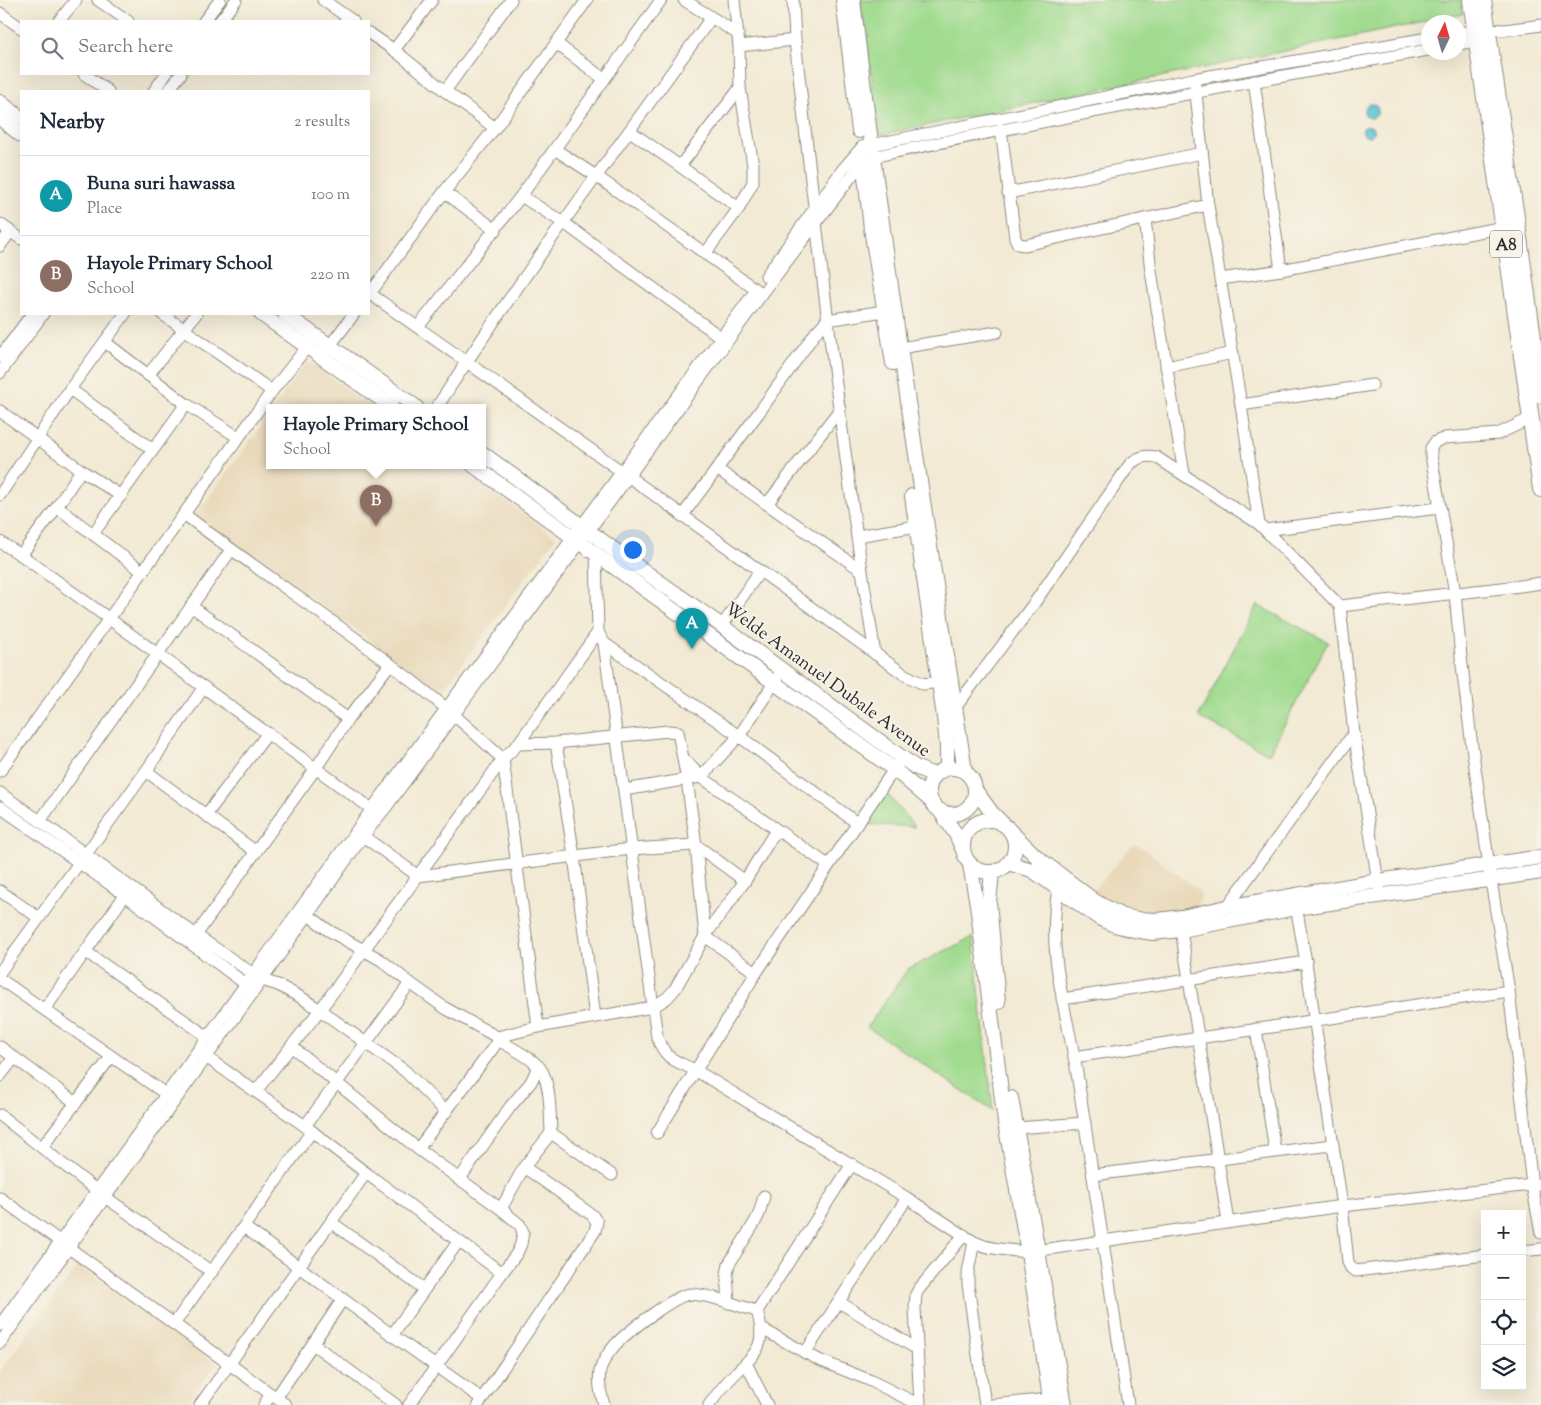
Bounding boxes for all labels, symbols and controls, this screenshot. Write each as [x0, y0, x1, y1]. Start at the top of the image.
north arrow [1421, 15, 1466, 60]
search box [20, 20, 370, 75]
icon: search [38, 34, 66, 62]
text: Search here [78, 34, 173, 61]
text: Nearby [40, 108, 105, 138]
text: 2 results [294, 111, 350, 134]
text: Buna suri hawassa [87, 171, 235, 198]
text: A [50, 184, 63, 207]
text: 100 m [311, 184, 350, 207]
text: Place [87, 198, 122, 221]
road number: A8 [1490, 230, 1522, 258]
text: Hayole Primary School [87, 251, 273, 278]
text: B [51, 264, 61, 287]
text: 220 m [310, 264, 350, 287]
text: School [87, 278, 135, 301]
popup [266, 404, 486, 469]
text: Hayole Primary School [283, 412, 469, 439]
text: School [283, 439, 331, 462]
pin: B [360, 485, 392, 526]
your location [620, 537, 646, 563]
street label: Welde Amanuel Dubale Avenue [718, 597, 935, 764]
pin: A [676, 608, 708, 649]
map controls [1481, 1210, 1526, 1390]
button: + [1481, 1210, 1526, 1255]
button: − [1481, 1255, 1526, 1300]
button: locate [1481, 1300, 1526, 1345]
button: layers [1481, 1345, 1526, 1390]

